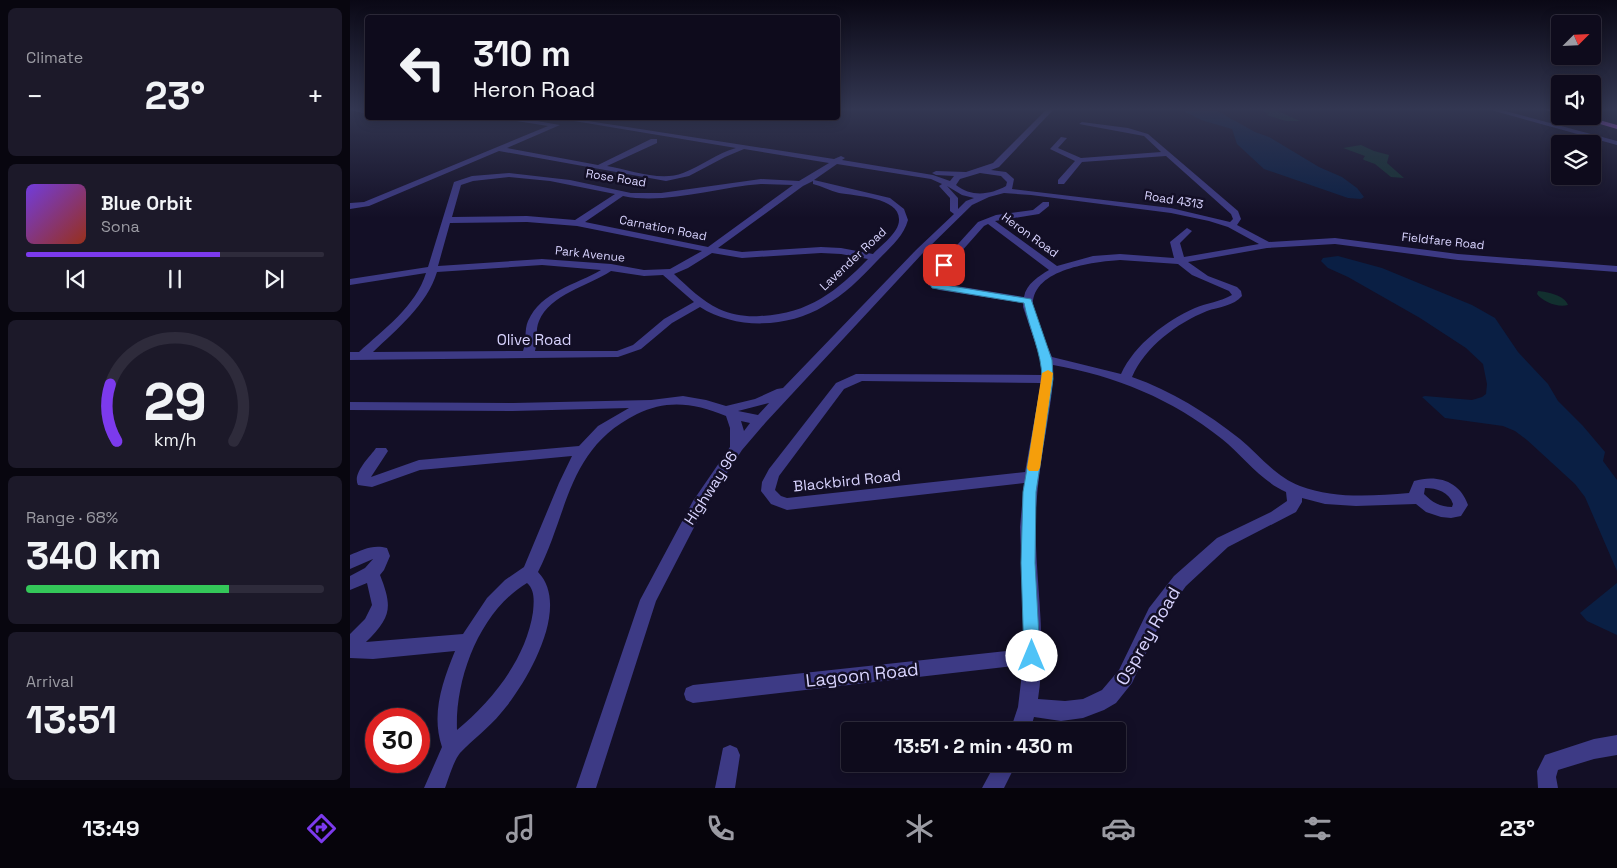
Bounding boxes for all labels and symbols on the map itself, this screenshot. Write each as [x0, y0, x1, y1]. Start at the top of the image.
north arrow [1551, 15, 1601, 65]
street label: Rose Road [585, 165, 647, 191]
street label: Road 4313 [1143, 187, 1205, 213]
street label: Heron Road [998, 209, 1062, 261]
street label: Carnation Road [618, 212, 708, 244]
street label: Lavender Road [816, 224, 890, 294]
street label: Fieldfare Road [1401, 229, 1485, 253]
street label: Park Avenue [554, 242, 626, 266]
pin [923, 244, 965, 286]
street label: Olive Road [497, 330, 571, 349]
street label: Highway 96 [680, 447, 741, 528]
street label: Blackbird Road [792, 465, 902, 496]
street label: Osprey Road [1110, 582, 1185, 689]
position arrow [1005, 629, 1057, 681]
street label: Lagoon Road [804, 657, 920, 692]
speed limit sign: 30 [365, 708, 430, 773]

